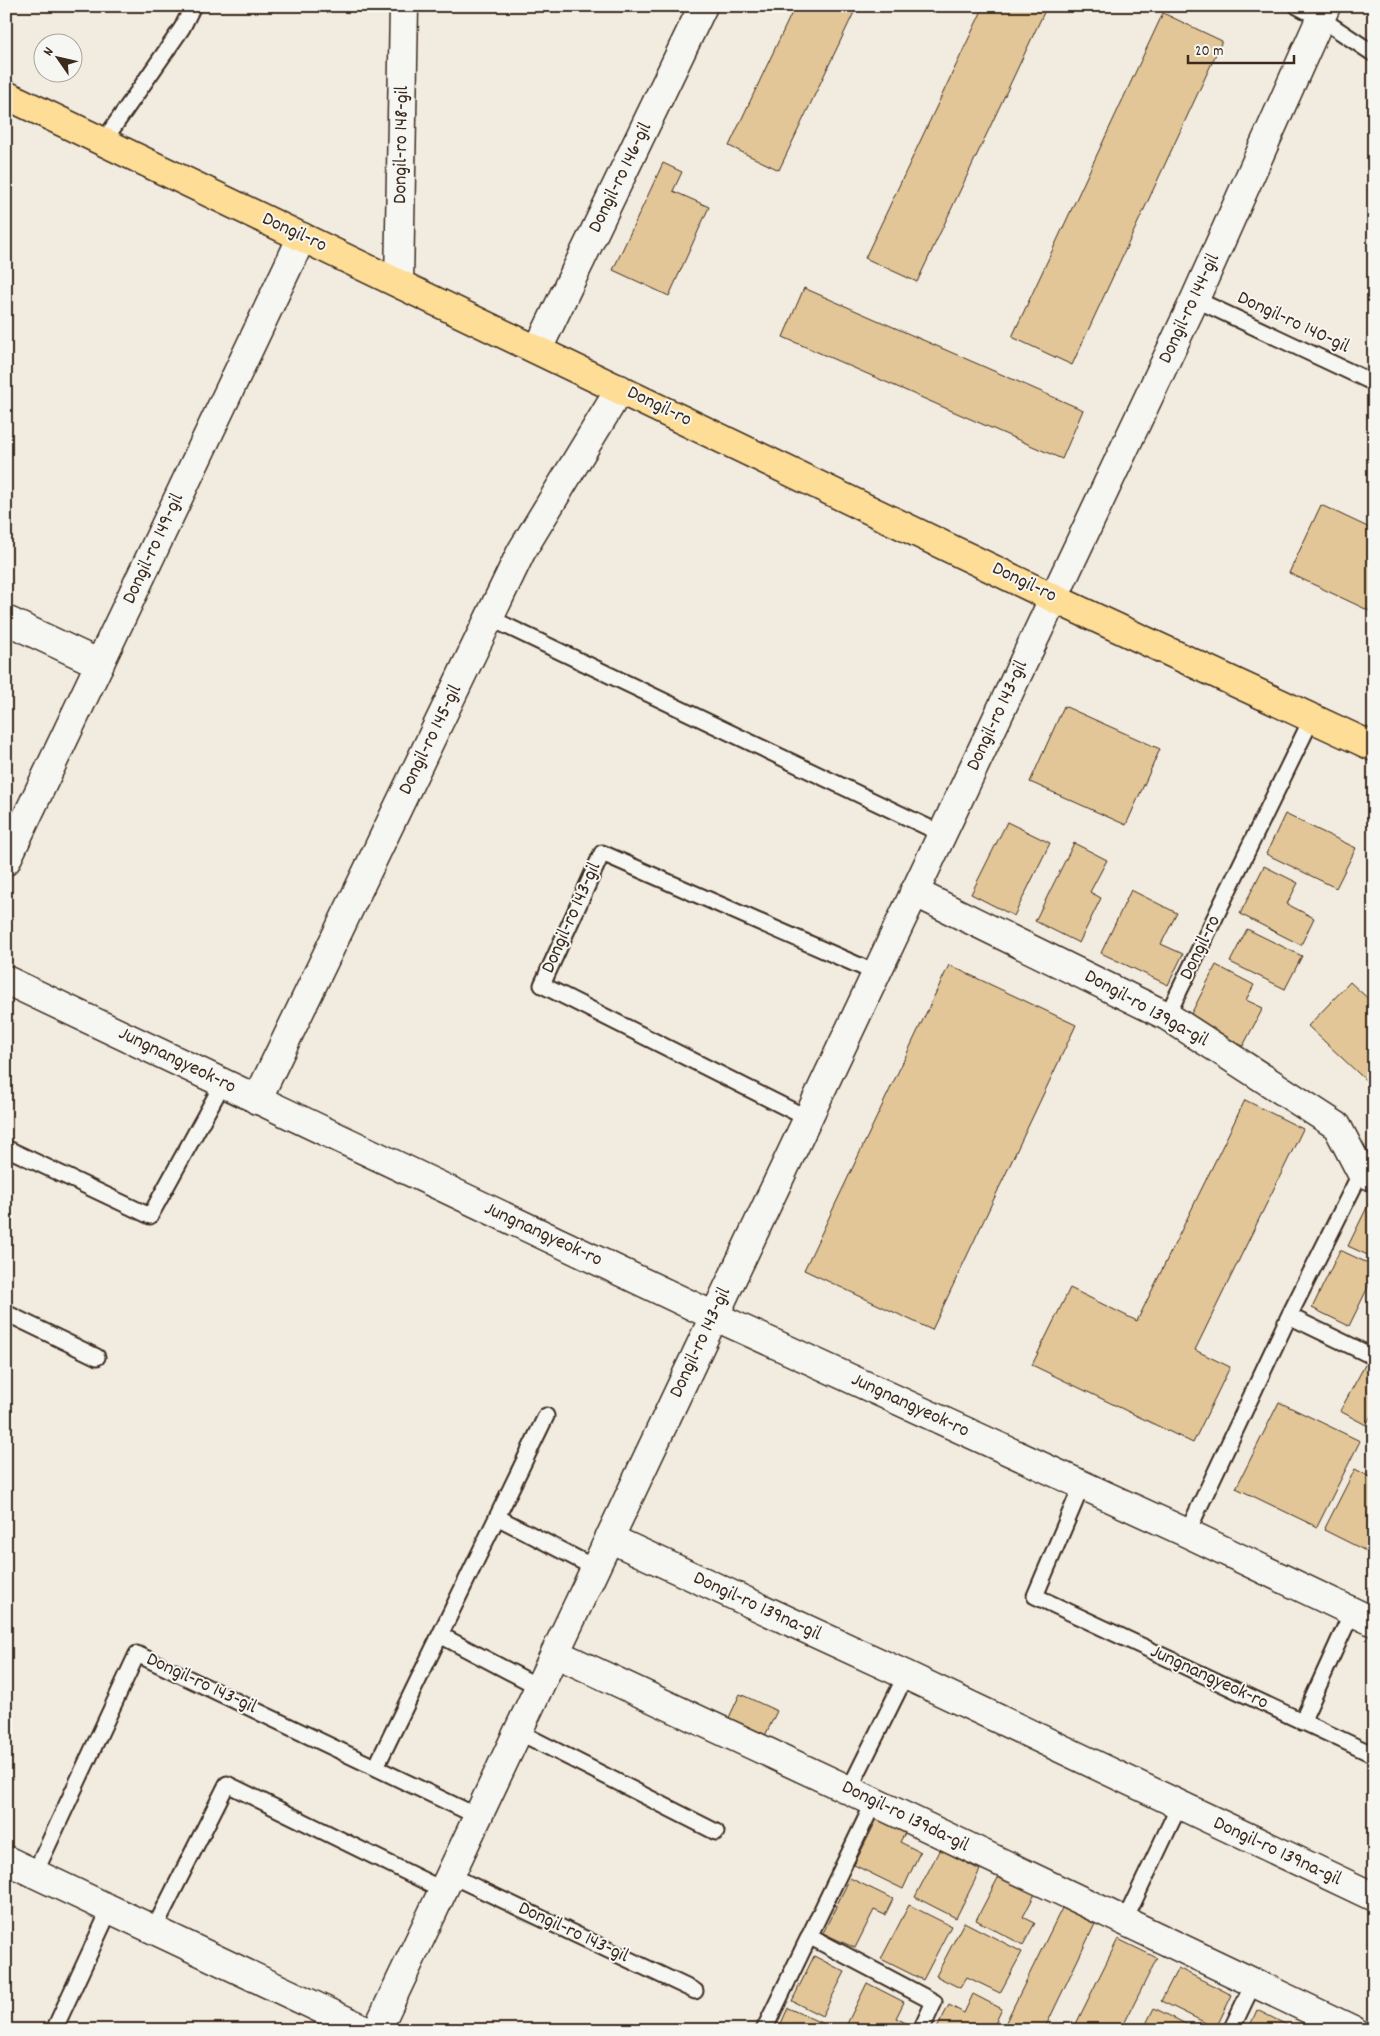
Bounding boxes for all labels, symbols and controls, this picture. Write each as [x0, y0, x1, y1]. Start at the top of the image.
north arrow [32, 32, 82, 82]
scale bar [1188, 32, 1294, 64]
text: 20 m [1195, 41, 1223, 63]
text: N [39, 43, 59, 60]
street label: Dongil-ro 148-gil [387, 85, 417, 204]
street label: Dongil-ro 146-gil [582, 118, 660, 238]
street label: Dongil-ro [257, 206, 331, 260]
street label: Dongil-ro 144-gil [1152, 249, 1228, 369]
street label: Dongil-ro 140-gil [1232, 285, 1354, 361]
street label: Dongil-ro [622, 379, 696, 435]
street label: Dongil-ro 149-gil [116, 489, 192, 609]
street label: Dongil-ro [987, 555, 1061, 611]
street label: Dongil-ro 143-gil [960, 656, 1036, 776]
street label: Dongil-ro 145-gil [392, 680, 470, 800]
street label: Dongil-ro 143-gil [535, 858, 609, 978]
street label: Dongil-ro [1173, 911, 1229, 985]
street label: Dongil-ro 139ga-gil [1079, 963, 1213, 1055]
street label: Jungnangyeok-ro [113, 1020, 241, 1102]
street label: Jungnangyeok-ro [479, 1195, 607, 1275]
street label: Dongil-ro 143-gil [663, 1283, 739, 1403]
street label: Jungnangyeok-ro [846, 1366, 974, 1446]
street label: Dongil-ro 139na-gil [688, 1565, 826, 1649]
street label: Jungnangyeok-ro [1145, 1638, 1273, 1718]
street label: Dongil-ro 143-gil [141, 1646, 261, 1722]
street label: Dongil-ro 139da-gil [837, 1774, 974, 1860]
street label: Dongil-ro 139na-gil [1208, 1810, 1346, 1894]
street label: Dongil-ro 143-gil [513, 1895, 633, 1971]

